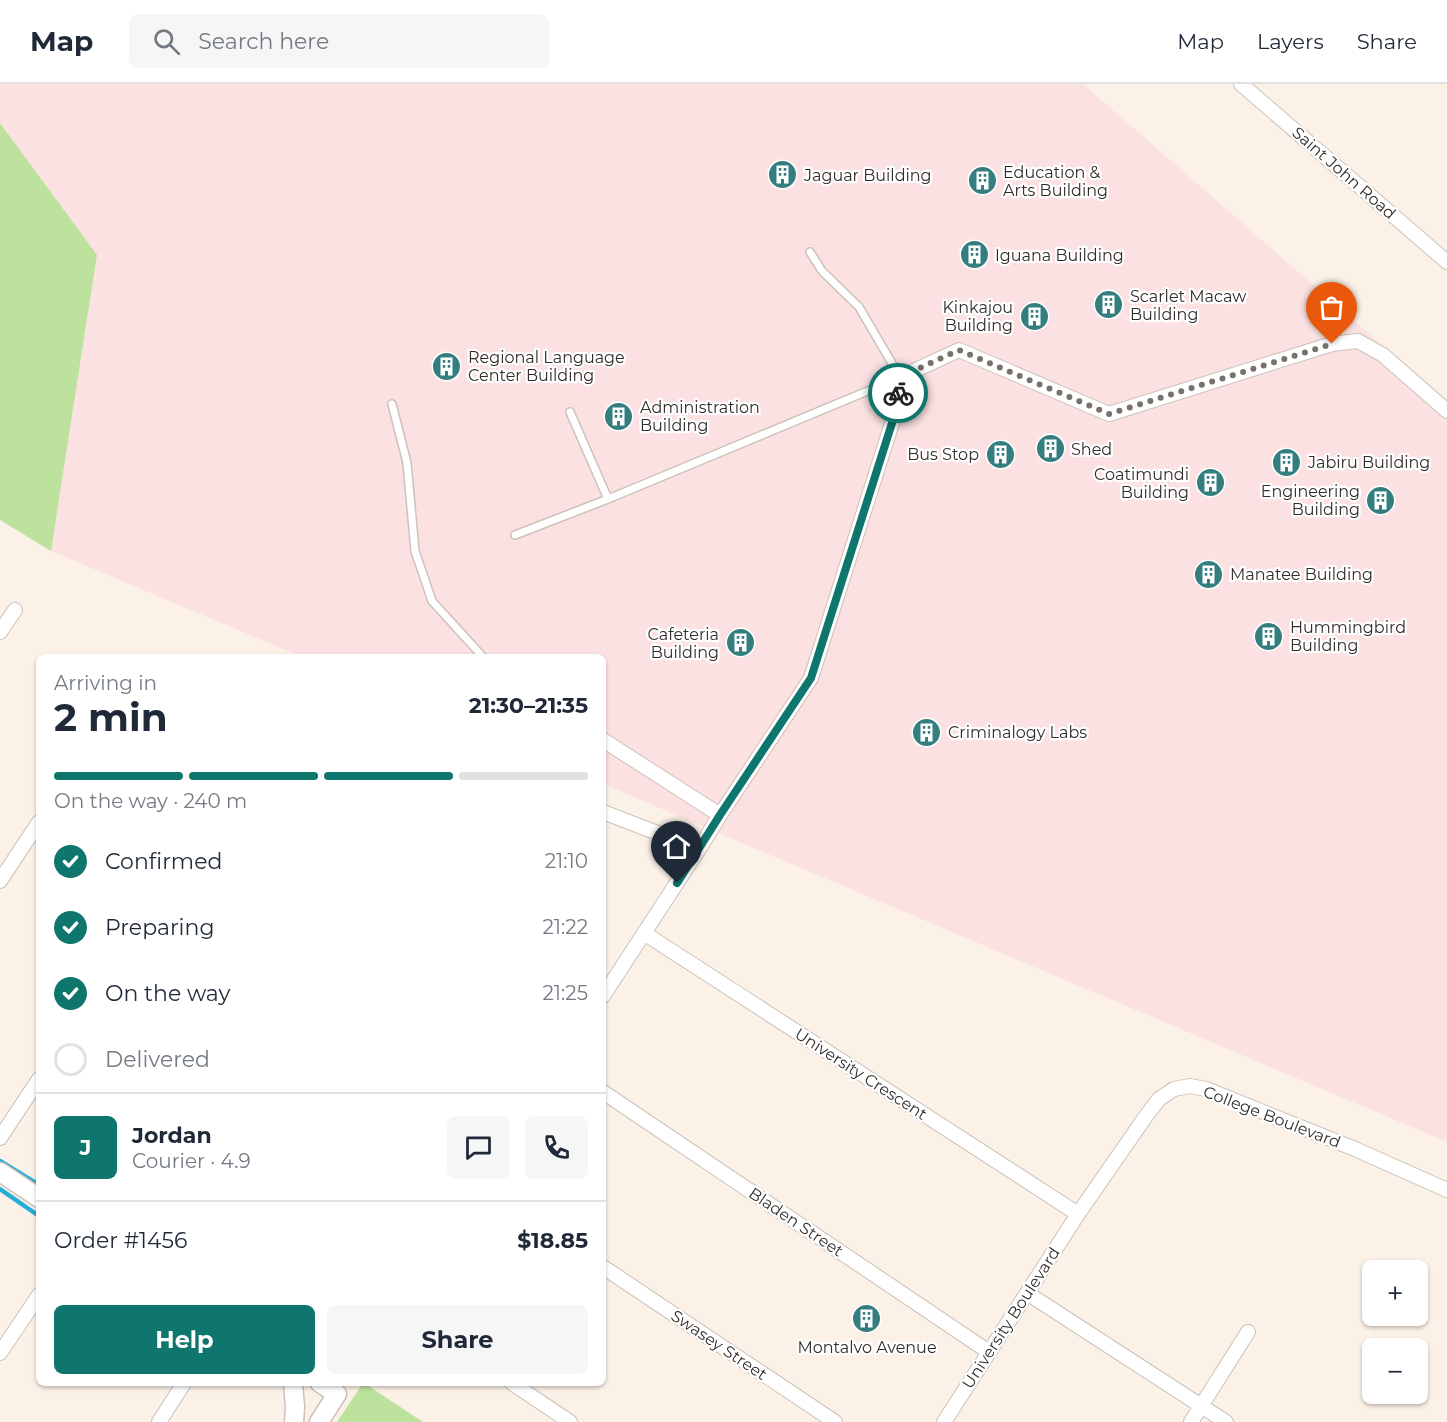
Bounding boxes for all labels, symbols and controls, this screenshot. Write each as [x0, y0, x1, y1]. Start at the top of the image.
search box [129, 14, 549, 68]
text: Map [30, 24, 93, 58]
icon: search [150, 25, 183, 58]
text: Search here [198, 28, 329, 55]
text: Map [1177, 29, 1224, 54]
text: Layers [1257, 29, 1324, 54]
text: Share [1357, 29, 1417, 54]
street label: Saint John Road [1288, 123, 1400, 223]
building icon: Jaguar Building [767, 159, 799, 191]
place label: Education & Arts Building [1003, 163, 1108, 200]
building icon: Education & Arts Building [966, 165, 998, 197]
place label: Jaguar Building [803, 166, 932, 185]
building icon: Iguana Building [958, 239, 990, 271]
place label: Iguana Building [995, 246, 1124, 265]
pin [1306, 282, 1357, 344]
place label: Scarlet Macaw Building [1130, 287, 1246, 324]
building icon: Scarlet Macaw Building [1093, 289, 1125, 321]
icon: bag [1315, 291, 1348, 324]
place label: Kinkajou Building [942, 298, 1013, 335]
building icon: Kinkajou Building [1018, 300, 1050, 332]
place label: Regional Language Center Building [468, 348, 625, 385]
building icon: Regional Language Center Building [431, 350, 463, 382]
courier [868, 363, 928, 423]
icon: bike [882, 377, 915, 410]
place label: Administration Building [640, 398, 760, 435]
building icon: Administration Building [603, 400, 635, 432]
building icon: Shed [1034, 433, 1066, 465]
building icon: Bus Stop [984, 438, 1016, 470]
place label: Shed [1071, 440, 1112, 459]
place label: Bus Stop [907, 445, 979, 464]
building icon: Jabiru Building [1271, 446, 1303, 478]
place label: Jabiru Building [1307, 453, 1430, 472]
place label: Coatimundi Building [1094, 465, 1189, 502]
building icon: Coatimundi Building [1194, 467, 1226, 499]
place label: Engineering Building [1261, 482, 1360, 519]
building icon: Engineering Building [1365, 484, 1397, 516]
building icon: Manatee Building [1193, 558, 1225, 590]
place label: Manatee Building [1230, 565, 1373, 584]
place label: Hummingbird Building [1290, 618, 1406, 655]
building icon: Hummingbird Building [1253, 620, 1285, 652]
place label: Cafeteria Building [647, 625, 719, 662]
building icon: Cafeteria Building [724, 627, 756, 659]
text: Arriving in [54, 671, 157, 695]
text: 21:30–21:35 [469, 692, 588, 719]
text: 2 min [54, 693, 168, 741]
building icon: Criminalogy Labs [911, 716, 943, 748]
place label: Criminalogy Labs [948, 723, 1087, 742]
text: On the way · 240 m [54, 789, 247, 813]
pin [651, 821, 702, 883]
icon: home [660, 830, 693, 863]
icon: check [54, 845, 87, 878]
text: Confirmed [105, 848, 222, 875]
text: 21:10 [545, 849, 588, 873]
icon: check [54, 911, 87, 944]
text: Preparing [105, 914, 214, 941]
text: 21:22 [542, 915, 588, 939]
icon: check [54, 977, 87, 1010]
text: On the way [105, 980, 230, 1007]
text: 21:25 [543, 981, 588, 1005]
street label: University Crescent [791, 1024, 931, 1124]
text: Delivered [105, 1046, 210, 1073]
street label: College Boulevard [1201, 1082, 1343, 1152]
button: chat [447, 1116, 510, 1179]
button: phone [525, 1116, 588, 1179]
text: Jordan [132, 1122, 212, 1149]
text: J [80, 1134, 91, 1161]
text: Courier · 4.9 [132, 1149, 251, 1173]
street label: Bladen Street [745, 1183, 847, 1261]
text: Order #1456 [54, 1227, 187, 1254]
text: $18.85 [517, 1227, 588, 1254]
street label: University Boulevard [958, 1244, 1064, 1392]
map controls [1362, 1260, 1428, 1404]
button: + [1362, 1260, 1428, 1326]
building icon: Montalvo Avenue [851, 1303, 883, 1335]
button: Help [54, 1305, 315, 1374]
button: Share [327, 1305, 588, 1374]
street label: Swasey Street [667, 1306, 771, 1384]
place label: Montalvo Avenue [797, 1338, 937, 1357]
button: − [1362, 1338, 1428, 1404]

